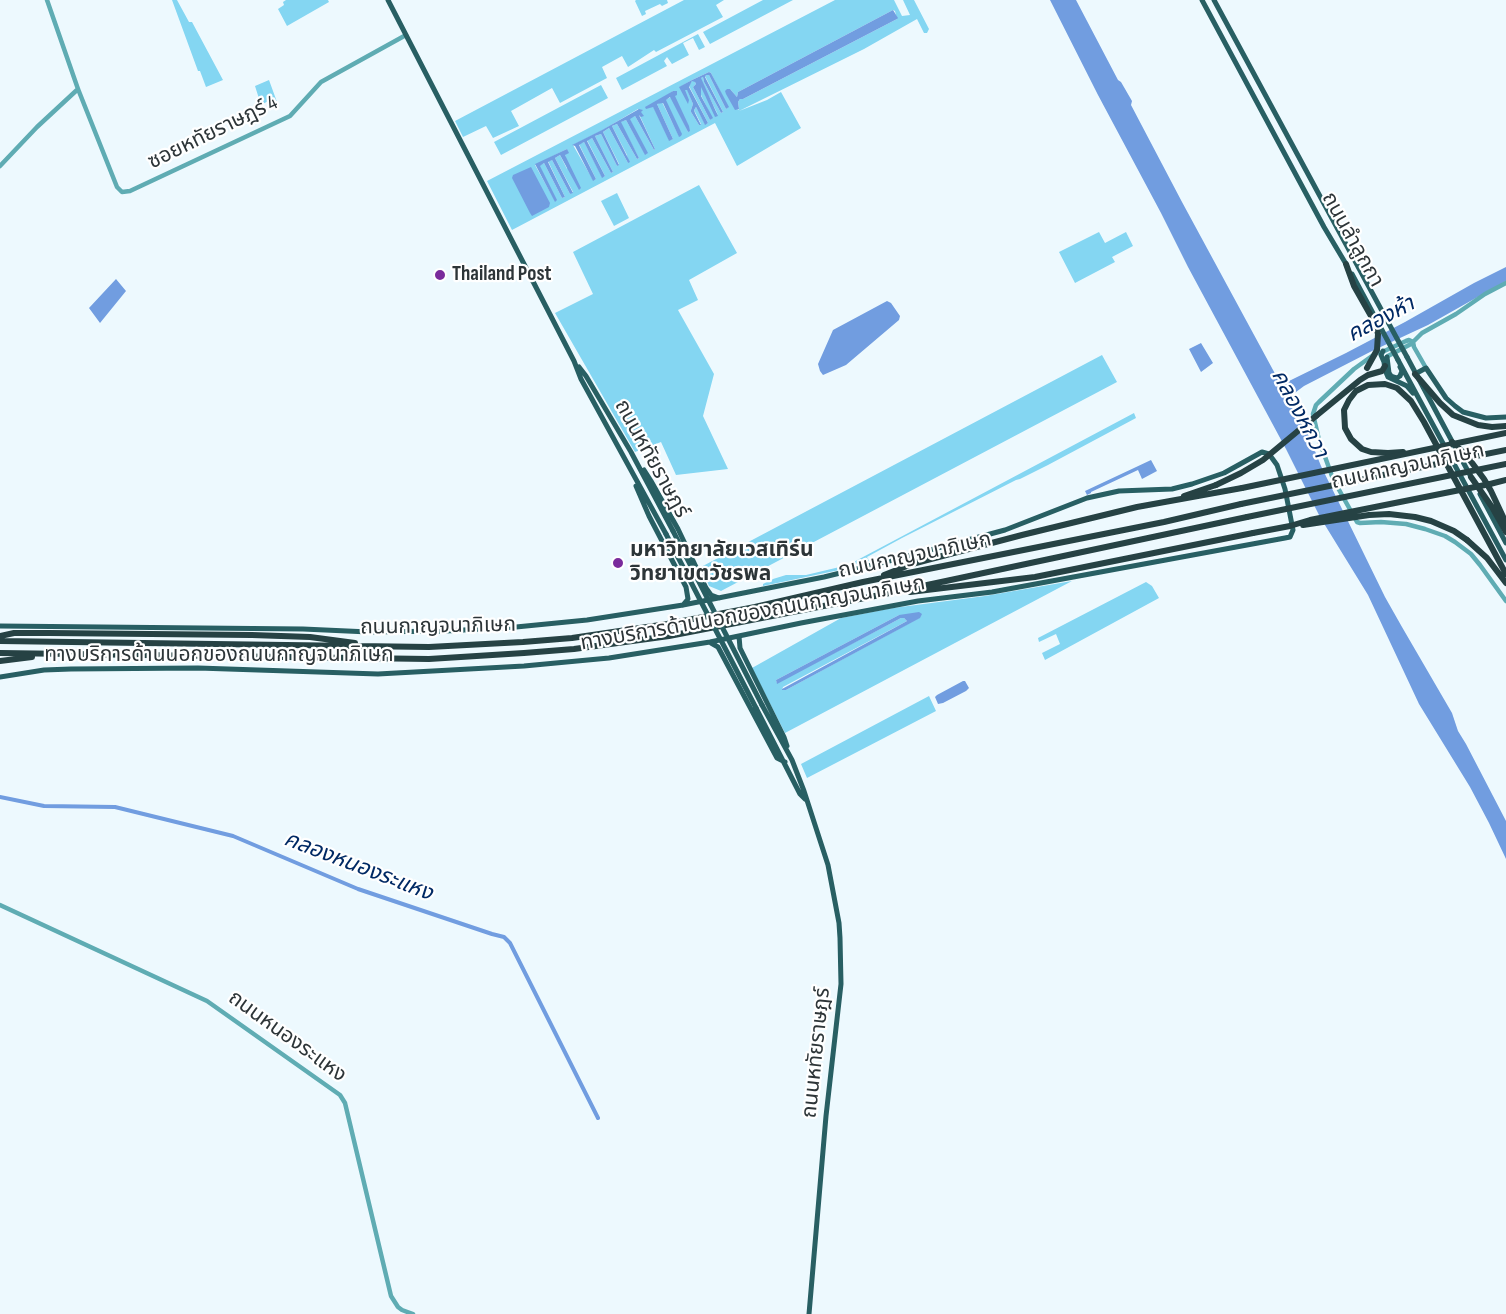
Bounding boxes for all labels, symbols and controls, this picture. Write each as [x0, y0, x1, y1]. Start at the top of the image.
street label: ซอยหทัยราษฎร์ 4 [144, 91, 282, 175]
street label: ถนนลำลูกกา [1316, 188, 1388, 292]
place label: Thailand Post [452, 262, 551, 288]
marker: Thailand Post [433, 268, 447, 282]
water label: คลองห้า [1343, 291, 1419, 349]
water label: คลองหกวา [1265, 365, 1333, 463]
street label: ถนนหทัยราษฎร์ [608, 396, 694, 522]
street label: ถนนกาญจนาภิเษก [1329, 438, 1487, 496]
street label: ถนนกาญจนาภิเษก [836, 527, 994, 585]
place label: มหาวิทยาลัยเวสเทิร์น วิทยาเขตวัชรพล [630, 538, 814, 588]
marker: มหาวิทยาลัยเวสเทิร์น วิทยาเขตวัชรพล [611, 556, 625, 570]
street label: ทางบริการด้านนอกของถนนกาญจนาภิเษก [579, 571, 927, 657]
street label: ถนนกาญจนาภิเษก [360, 613, 516, 641]
street label: ทางบริการด้านนอกของถนนกาญจนาภิเษก [44, 643, 394, 669]
water label: คลองหนองระแหง [280, 827, 436, 907]
street label: ถนนหนองระแหง [223, 986, 351, 1088]
street label: ถนนหทัยราษฎร์ [798, 986, 836, 1120]

